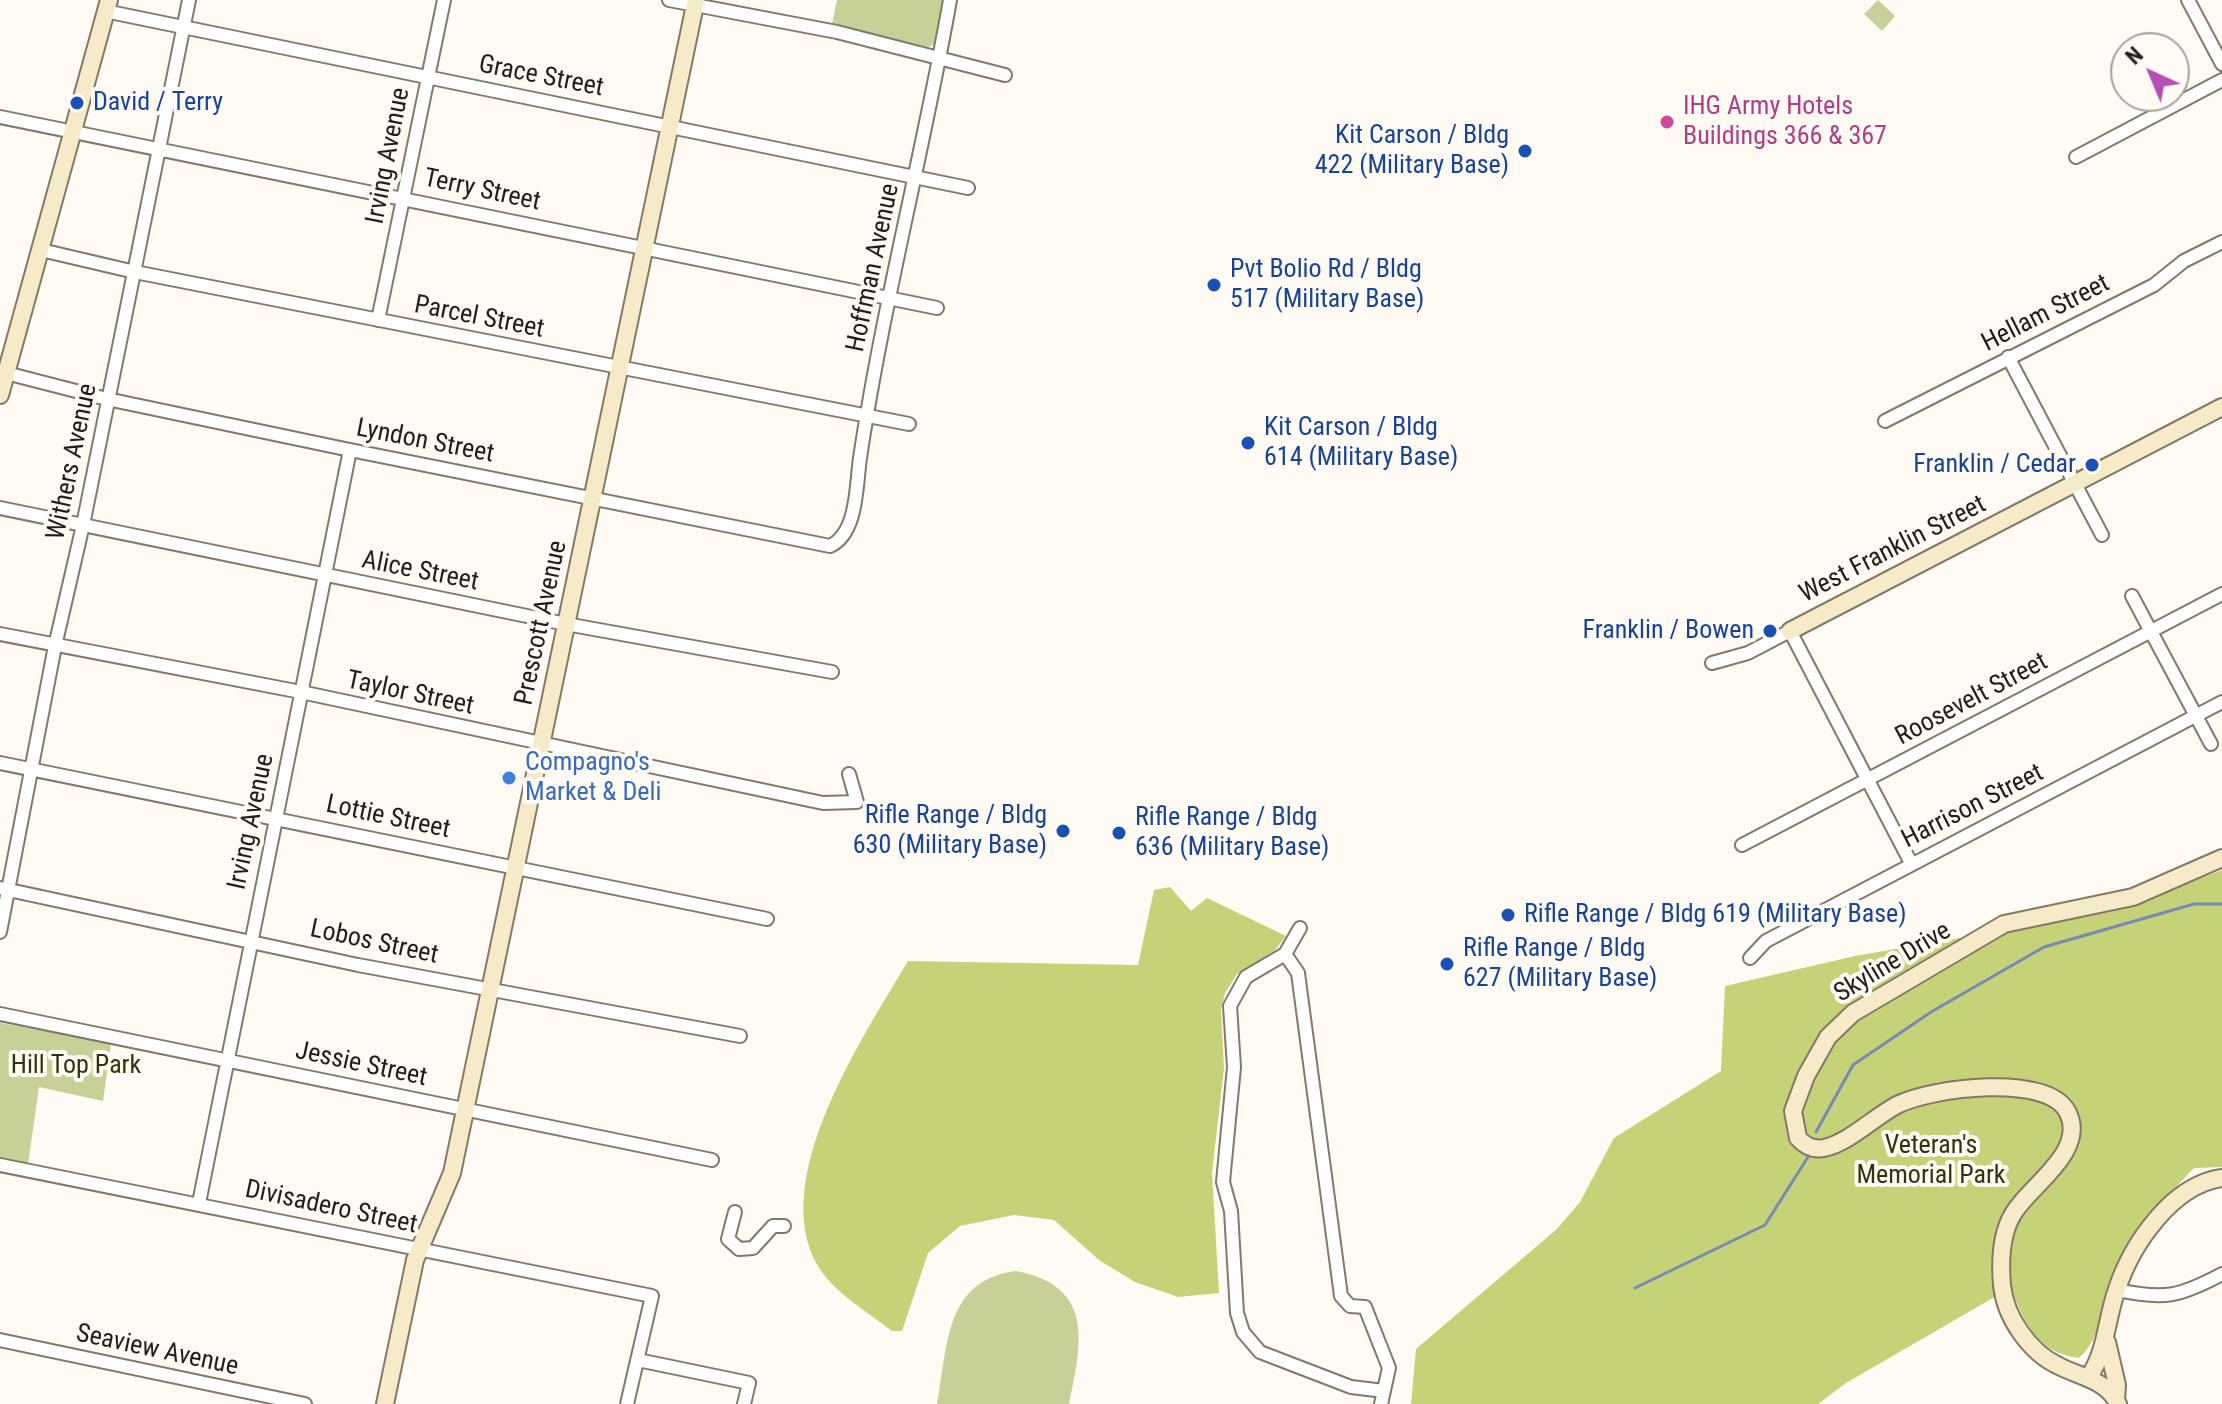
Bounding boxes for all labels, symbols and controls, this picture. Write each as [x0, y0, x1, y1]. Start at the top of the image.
north arrow [2110, 32, 2190, 112]
text: N [2121, 42, 2148, 69]
street label: Grace Street [476, 50, 606, 104]
street label: Irving Avenue [361, 85, 417, 227]
place label: David / Terry [93, 87, 223, 119]
place label: IHG Army Hotels Buildings 366 & 367 [1683, 91, 1887, 152]
marker: David / Terry [68, 94, 86, 112]
marker: IHG Army Hotels Buildings 366 & 367 [1658, 113, 1676, 131]
place label: Kit Carson / Bldg 422 (Military Base) [1315, 120, 1509, 182]
marker: Kit Carson / Bldg 422 (Military Base) [1516, 142, 1534, 160]
street label: Terry Street [421, 163, 543, 219]
street label: Hoffman Avenue [841, 181, 907, 355]
place label: Pvt Bolio Rd / Bldg 517 (Military Base) [1230, 254, 1424, 316]
street label: Hellam Street [1977, 269, 2115, 359]
marker: Pvt Bolio Rd / Bldg 517 (Military Base) [1205, 276, 1223, 294]
street label: Parcel Street [412, 290, 546, 346]
street label: Withers Avenue [41, 381, 105, 543]
place label: Kit Carson / Bldg 614 (Military Base) [1264, 412, 1458, 474]
street label: Lyndon Street [354, 413, 496, 471]
marker: Kit Carson / Bldg 614 (Military Base) [1239, 434, 1257, 452]
place label: Franklin / Cedar [1913, 449, 2076, 481]
marker: Franklin / Cedar [2083, 456, 2101, 474]
street label: West Franklin Street [1795, 490, 1991, 610]
street label: Prescott Avenue [509, 538, 575, 708]
street label: Alice Street [359, 545, 481, 599]
place label: Franklin / Bowen [1583, 615, 1754, 647]
marker: Franklin / Bowen [1761, 622, 1779, 640]
street label: Roosevelt Street [1891, 647, 2053, 753]
street label: Taylor Street [344, 665, 476, 723]
place label: Compagno's Market & Deli [525, 747, 661, 808]
street label: Irving Avenue [222, 751, 282, 893]
street label: Harrison Street [1897, 758, 2049, 856]
marker: Compagno's Market & Deli [500, 769, 518, 787]
street label: Lottie Street [323, 790, 453, 846]
place label: Rifle Range / Bldg 630 (Military Base) [853, 800, 1047, 862]
place label: Rifle Range / Bldg 636 (Military Base) [1135, 802, 1329, 864]
marker: Rifle Range / Bldg 630 (Military Base) [1054, 822, 1072, 840]
marker: Rifle Range / Bldg 636 (Military Base) [1110, 824, 1128, 842]
place label: Rifle Range / Bldg 619 (Military Base) [1524, 899, 1907, 931]
marker: Rifle Range / Bldg 619 (Military Base) [1499, 906, 1517, 924]
street label: Lobos Street [307, 914, 441, 972]
street label: Skyline Drive [1829, 916, 1957, 1010]
place label: Rifle Range / Bldg 627 (Military Base) [1463, 933, 1657, 994]
marker: Rifle Range / Bldg 627 (Military Base) [1438, 955, 1456, 973]
street label: Jessie Street [292, 1036, 430, 1094]
park label: Hill Top Park [11, 1050, 141, 1082]
park label: Veteran's Memorial Park [1856, 1130, 2006, 1192]
street label: Divisadero Street [242, 1175, 420, 1241]
street label: Seaview Avenue [73, 1319, 241, 1383]

